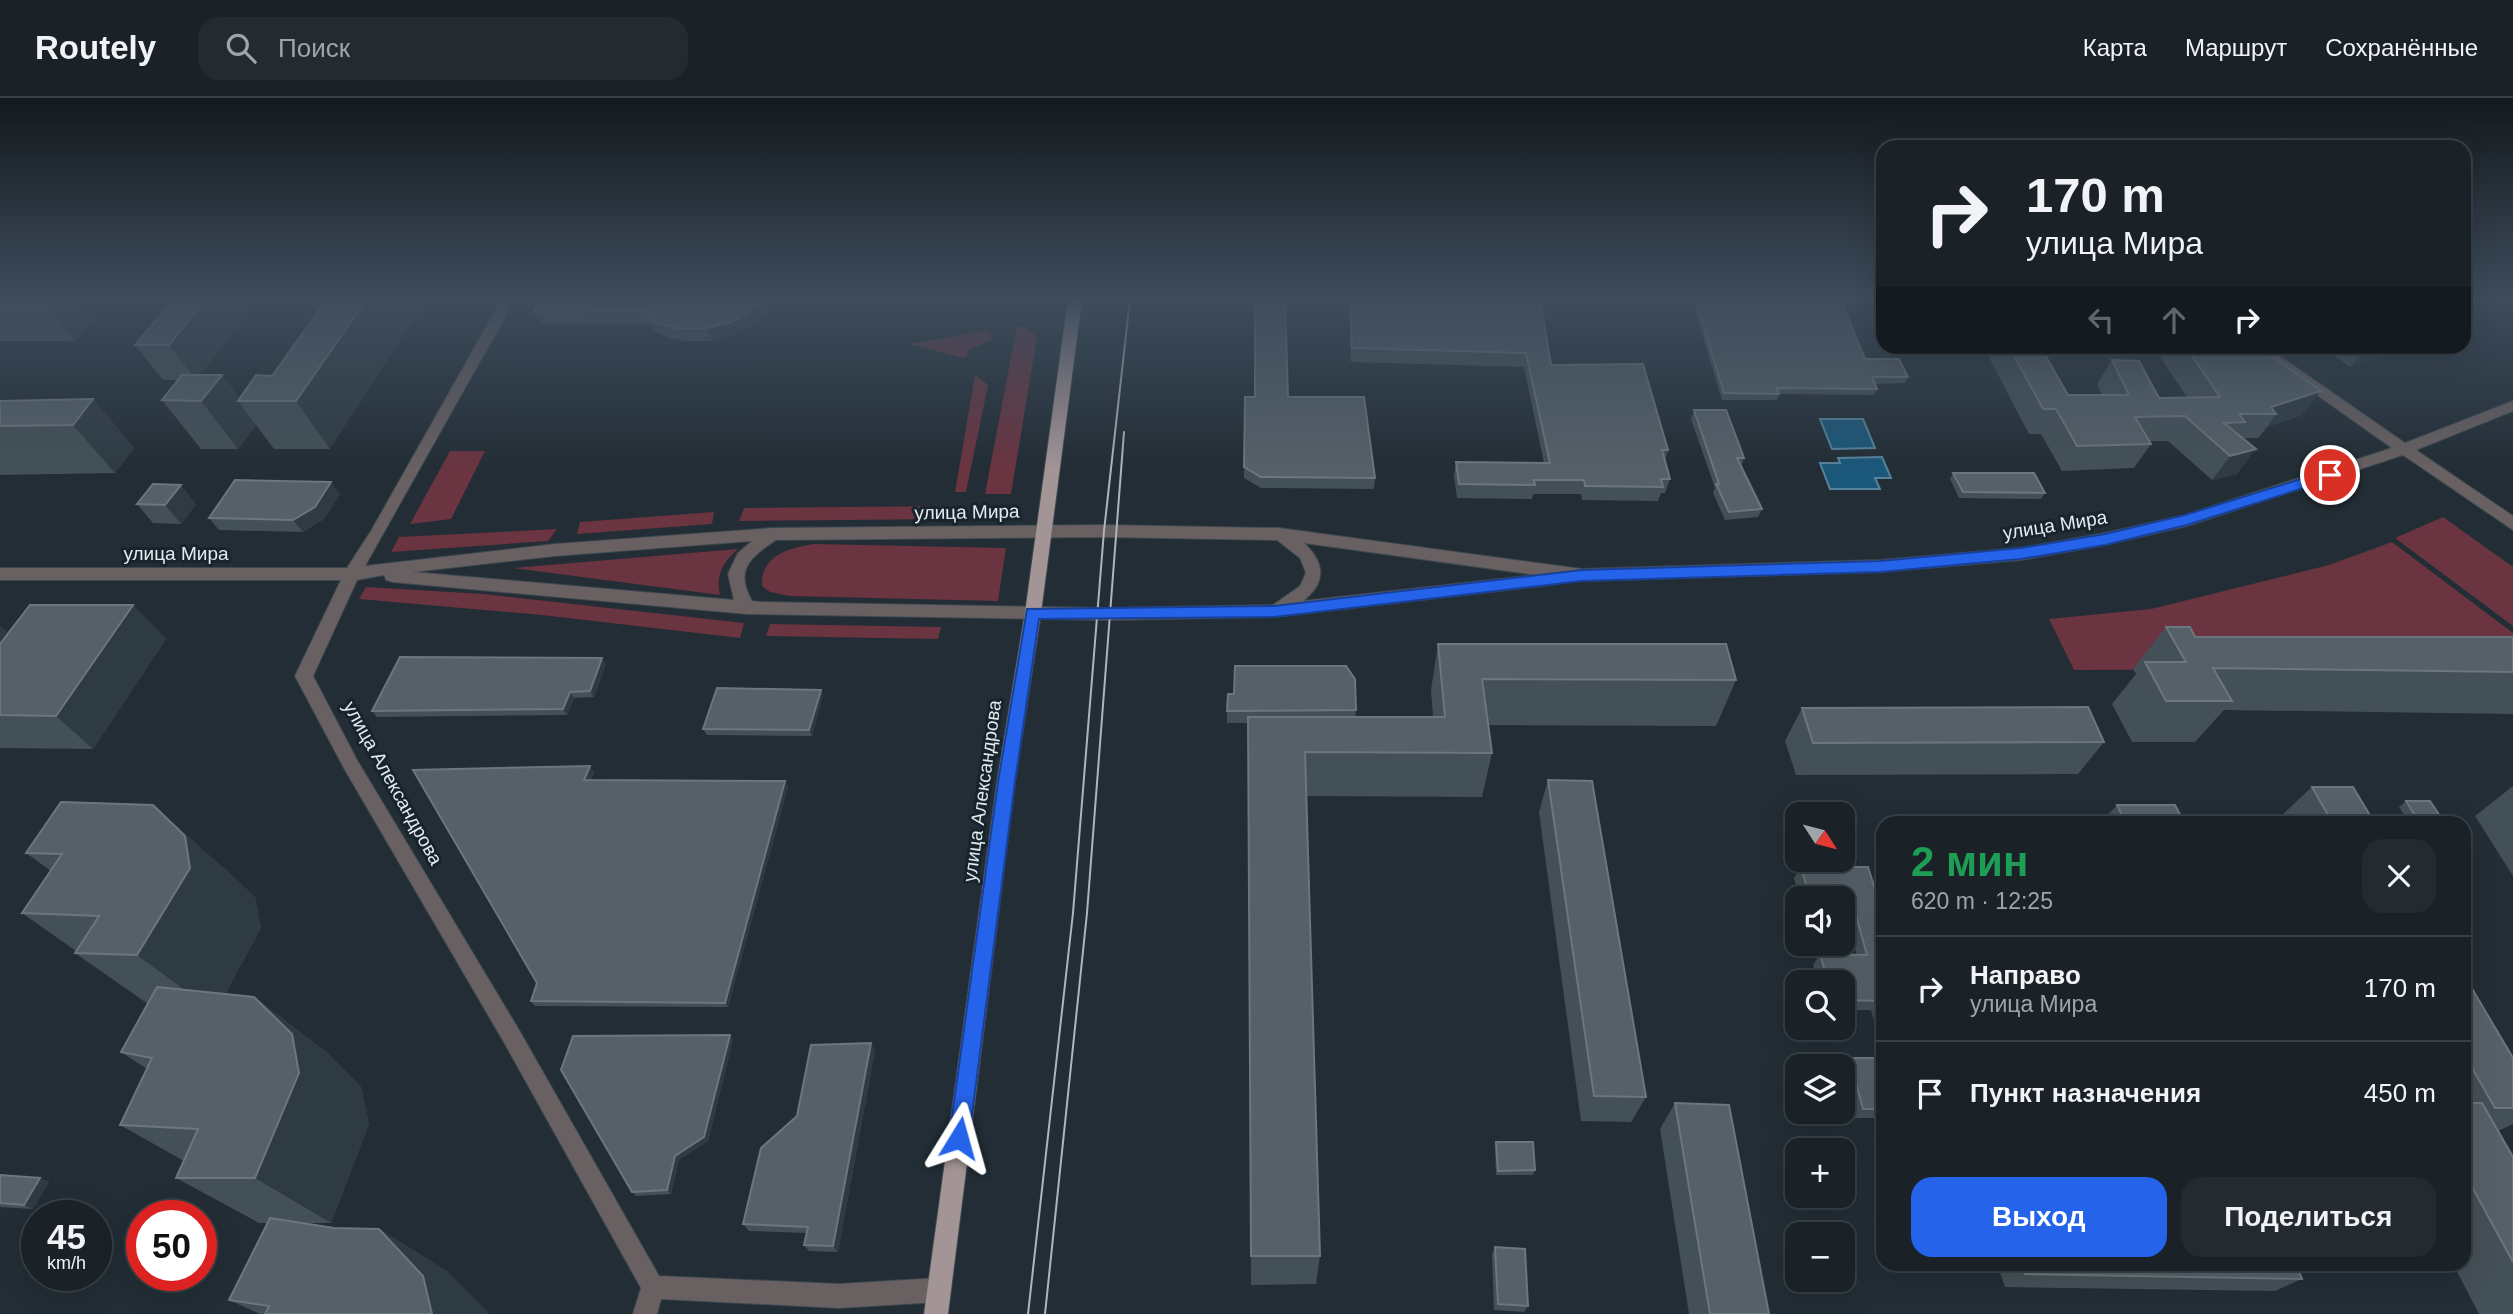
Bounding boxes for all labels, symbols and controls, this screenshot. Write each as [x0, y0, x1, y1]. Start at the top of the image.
search box [198, 17, 688, 80]
text: Routely [35, 29, 156, 66]
icon: search [222, 29, 260, 67]
text: Поиск [278, 33, 350, 63]
text: Карта [2083, 34, 2147, 61]
text: Маршрут [2185, 34, 2287, 61]
text: Сохранённые [2325, 34, 2478, 61]
icon: right [1911, 168, 2002, 259]
text: 170 m [2026, 168, 2165, 222]
text: улица Мира [2026, 225, 2203, 261]
icon: left [2082, 301, 2120, 339]
icon: ahead [2155, 301, 2193, 339]
icon: right [2228, 301, 2266, 339]
pin [2300, 445, 2360, 505]
icon: arrive [2311, 456, 2349, 494]
street label: улица Мира [914, 501, 1020, 523]
street label: улица Мира [2001, 506, 2109, 544]
street label: улица Мира [123, 543, 229, 564]
street label: улица Александрова [339, 698, 447, 869]
street label: улица Александрова [959, 698, 1005, 883]
north arrow [1785, 802, 1855, 872]
map controls [1785, 802, 1855, 1292]
text: 2 мин [1911, 838, 2028, 885]
button: close [2362, 839, 2436, 913]
button: sound [1785, 886, 1855, 956]
text: 620 m · 12:25 [1911, 888, 2053, 914]
text: Направо [1970, 960, 2081, 990]
button: search [1785, 970, 1855, 1040]
icon: right [1911, 970, 1949, 1008]
text: 170 m [2364, 973, 2436, 1003]
text: улица Мира [1970, 991, 2097, 1017]
button: layers [1785, 1054, 1855, 1124]
icon: arrive [1911, 1075, 1949, 1113]
text: Пункт назначения [1970, 1078, 2201, 1108]
text: 450 m [2364, 1078, 2436, 1108]
position arrow [922, 1101, 996, 1175]
button: + [1785, 1138, 1855, 1208]
button: Выход [1911, 1177, 2167, 1257]
button: Поделиться [2181, 1177, 2436, 1257]
speed limit sign: 50 [126, 1200, 217, 1291]
text: 45 [47, 1217, 86, 1256]
button: − [1785, 1222, 1855, 1292]
text: km/h [47, 1253, 86, 1273]

